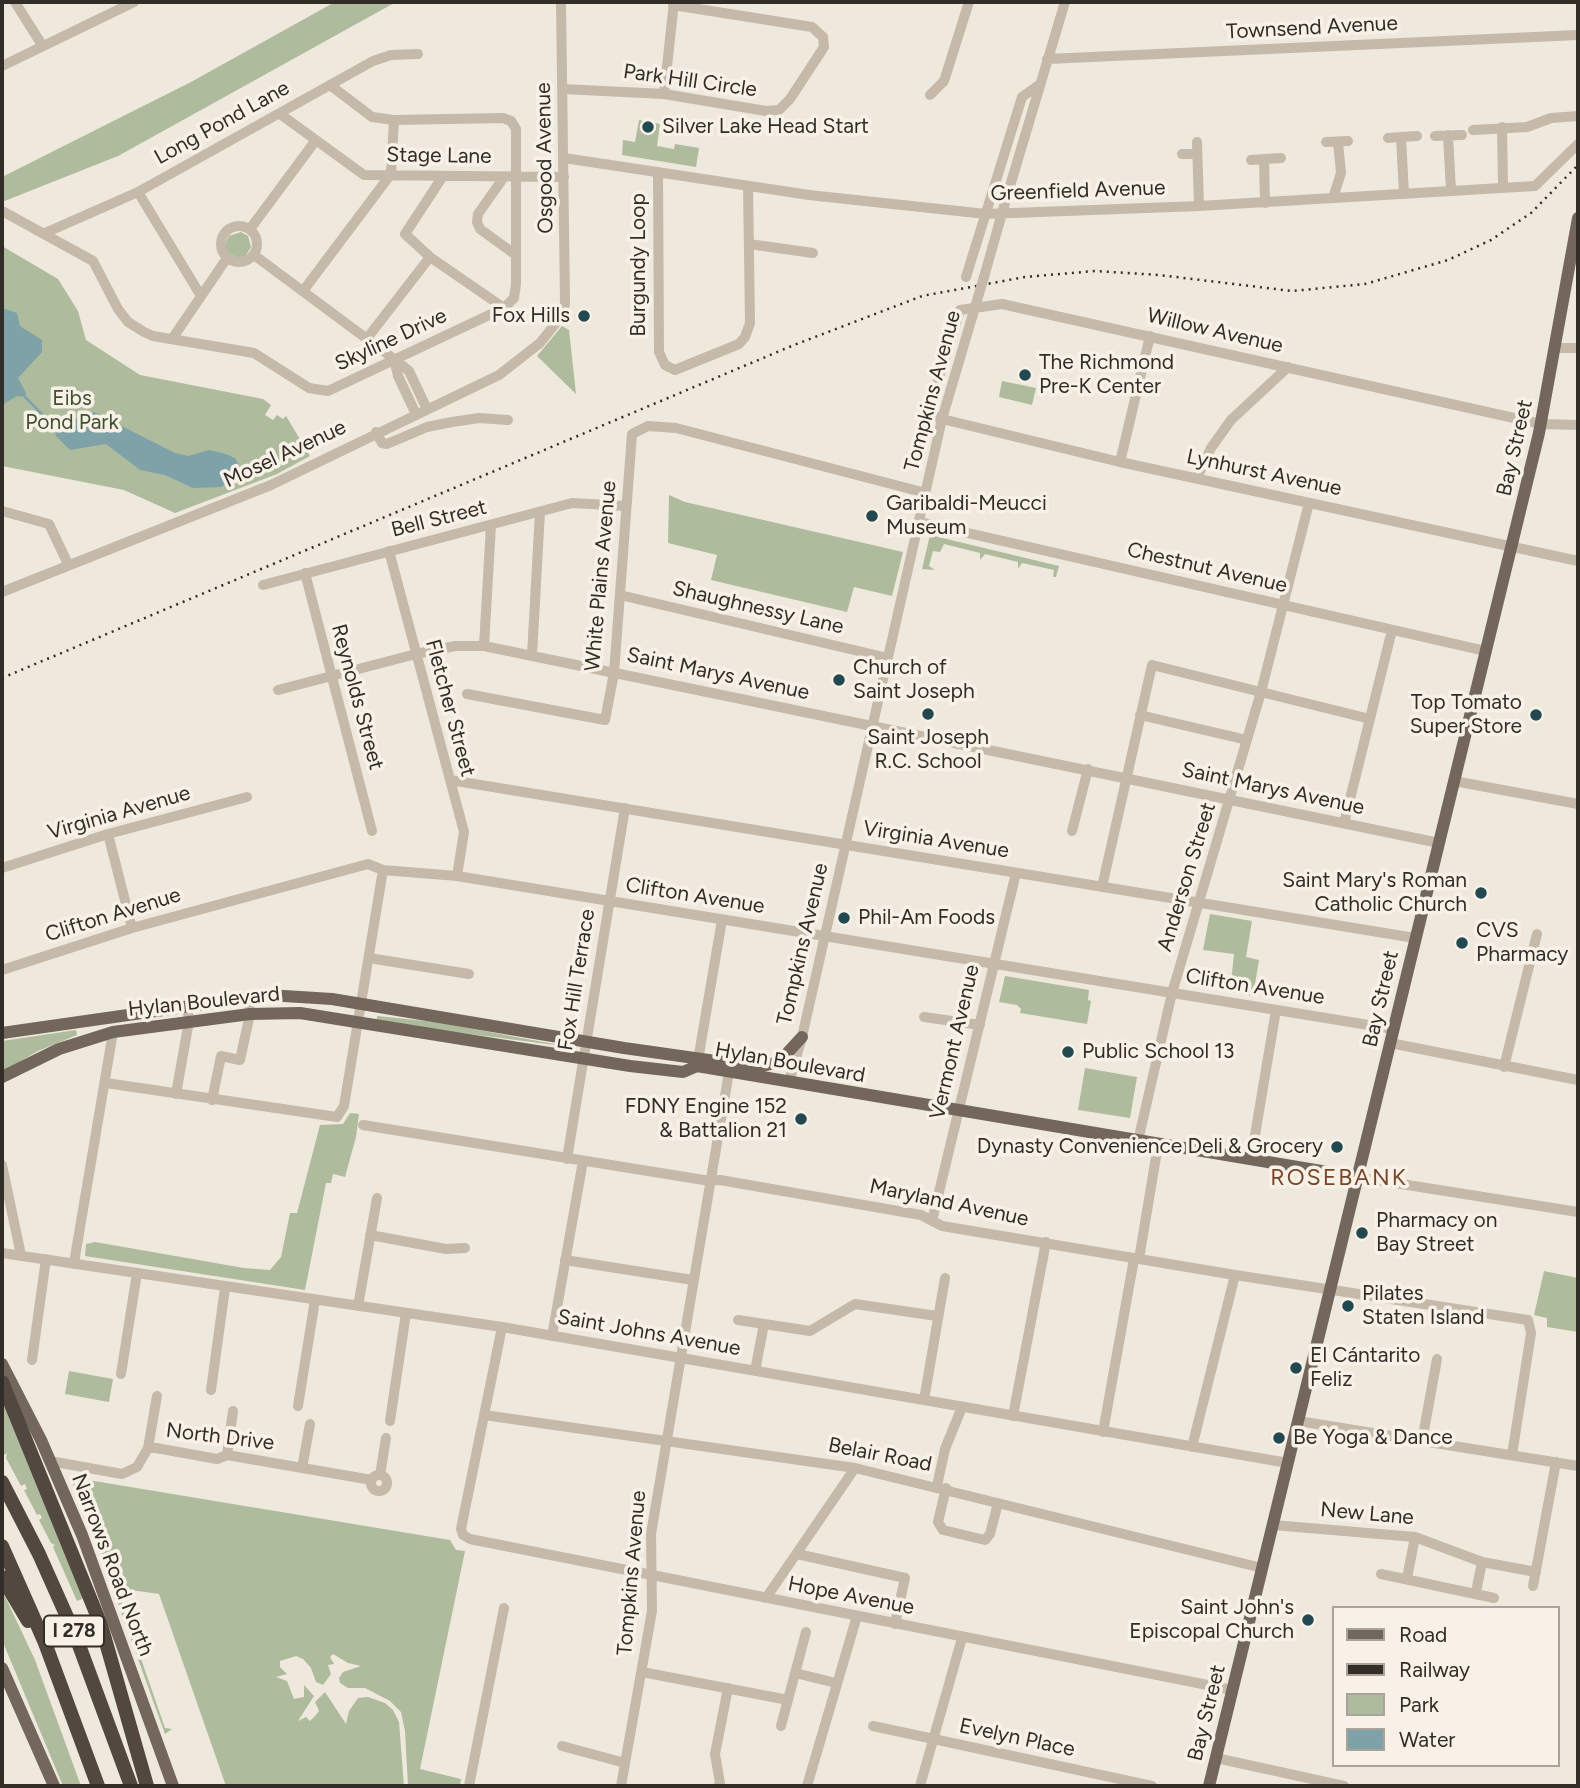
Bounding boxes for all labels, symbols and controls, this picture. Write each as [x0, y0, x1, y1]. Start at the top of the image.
street label: Townsend Avenue [1226, 11, 1398, 45]
street label: Park Hill Circle [622, 59, 758, 103]
street label: Long Pond Lane [150, 76, 294, 170]
street label: Osgood Avenue [531, 82, 559, 234]
place label: Silver Lake Head Start [662, 114, 869, 140]
marker: Silver Lake Head Start [640, 119, 656, 135]
street label: Stage Lane [386, 142, 492, 170]
street label: Greenfield Avenue [990, 175, 1166, 207]
street label: Burgundy Loop [626, 193, 652, 337]
street label: Skyline Drive [331, 303, 451, 377]
place label: Fox Hills [492, 303, 570, 329]
street label: Willow Avenue [1145, 303, 1285, 359]
marker: Fox Hills [576, 308, 592, 324]
street label: Tompkins Avenue [899, 308, 967, 474]
place label: The Richmond Pre-K Center [1039, 350, 1174, 400]
marker: The Richmond Pre-K Center [1017, 367, 1033, 383]
park label: Eibs Pond Park [25, 386, 119, 436]
street label: Bay Street [1492, 397, 1538, 499]
street label: Mosel Avenue [220, 415, 350, 493]
street label: Lynhurst Avenue [1184, 444, 1344, 502]
street label: White Plains Avenue [580, 480, 622, 672]
place label: Garibaldi-Meucci Museum [886, 491, 1047, 541]
street label: Bell Street [389, 495, 489, 543]
marker: Garibaldi-Meucci Museum [864, 508, 880, 524]
street label: Chestnut Avenue [1124, 537, 1290, 599]
street label: Shaughnessy Lane [670, 576, 846, 640]
street label: Reynolds Street [325, 621, 389, 773]
street label: Fletcher Street [420, 637, 480, 779]
street label: Saint Marys Avenue [624, 642, 812, 706]
place label: Church of Saint Joseph [853, 655, 975, 705]
marker: Church of Saint Joseph [831, 672, 847, 688]
place label: Top Tomato Super Store [1410, 690, 1522, 740]
marker: Saint Joseph R.C. School [920, 706, 936, 722]
marker: Top Tomato Super Store [1528, 707, 1544, 723]
place label: Saint Joseph R.C. School [867, 725, 989, 775]
street label: Saint Marys Avenue [1179, 757, 1367, 821]
street label: Virginia Avenue [45, 781, 193, 845]
street label: Anderson Street [1152, 799, 1222, 955]
street label: Virginia Avenue [861, 816, 1011, 864]
street label: Tompkins Avenue [772, 861, 834, 1027]
place label: Saint Mary's Roman Catholic Church [1282, 868, 1467, 918]
street label: Clifton Avenue [624, 873, 766, 919]
street label: Clifton Avenue [42, 882, 184, 948]
marker: Saint Mary's Roman Catholic Church [1473, 885, 1489, 901]
place label: Phil-Am Foods [858, 905, 995, 931]
street label: Fox Hill Terrace [553, 907, 601, 1053]
marker: Phil-Am Foods [836, 910, 852, 926]
place label: CVS Pharmacy [1476, 918, 1568, 968]
marker: CVS Pharmacy [1454, 935, 1470, 951]
street label: Bay Street [1358, 948, 1404, 1050]
street label: Vermont Avenue [925, 962, 985, 1122]
street label: Clifton Avenue [1184, 964, 1326, 1010]
street label: Hylan Boulevard [127, 982, 281, 1022]
street label: Hylan Boulevard [713, 1037, 867, 1089]
place label: Public School 13 [1082, 1039, 1234, 1065]
marker: Public School 13 [1060, 1044, 1076, 1060]
place label: FDNY Engine 152 & Battalion 21 [625, 1094, 787, 1144]
marker: FDNY Engine 152 & Battalion 21 [793, 1111, 809, 1127]
place label: Dynasty Convenience Deli & Grocery [977, 1134, 1323, 1160]
marker: Dynasty Convenience Deli & Grocery [1329, 1139, 1345, 1155]
district label: ROSEBANK [1271, 1164, 1407, 1192]
street label: Maryland Avenue [867, 1174, 1031, 1232]
place label: Pharmacy on Bay Street [1376, 1208, 1497, 1258]
marker: Pharmacy on Bay Street [1354, 1225, 1370, 1241]
place label: Pilates Staten Island [1362, 1281, 1485, 1331]
marker: Pilates Staten Island [1340, 1298, 1356, 1314]
street label: Saint Johns Avenue [555, 1304, 743, 1362]
place label: El Cántarito Feliz [1310, 1343, 1420, 1393]
marker: El Cántarito Feliz [1288, 1360, 1304, 1376]
street label: North Drive [164, 1418, 276, 1456]
place label: Be Yoga & Dance [1293, 1425, 1453, 1451]
marker: Be Yoga & Dance [1271, 1430, 1287, 1446]
street label: Belair Road [826, 1433, 934, 1477]
street label: Narrows Road North [66, 1470, 158, 1660]
street label: Tompkins Avenue [612, 1489, 652, 1657]
street label: New Lane [1319, 1497, 1415, 1531]
street label: Hope Avenue [786, 1571, 916, 1621]
place label: Saint John's Episcopal Church [1129, 1595, 1294, 1645]
legend [1332, 1606, 1559, 1767]
marker: Saint John's Episcopal Church [1300, 1612, 1316, 1628]
road number: I 278 [44, 1616, 104, 1646]
text: Road [1399, 1622, 1447, 1647]
text: Railway [1399, 1657, 1470, 1682]
street label: Bay Street [1183, 1662, 1231, 1764]
text: Park [1399, 1692, 1439, 1717]
street label: Evelyn Place [957, 1713, 1077, 1763]
text: Water [1399, 1727, 1455, 1752]

